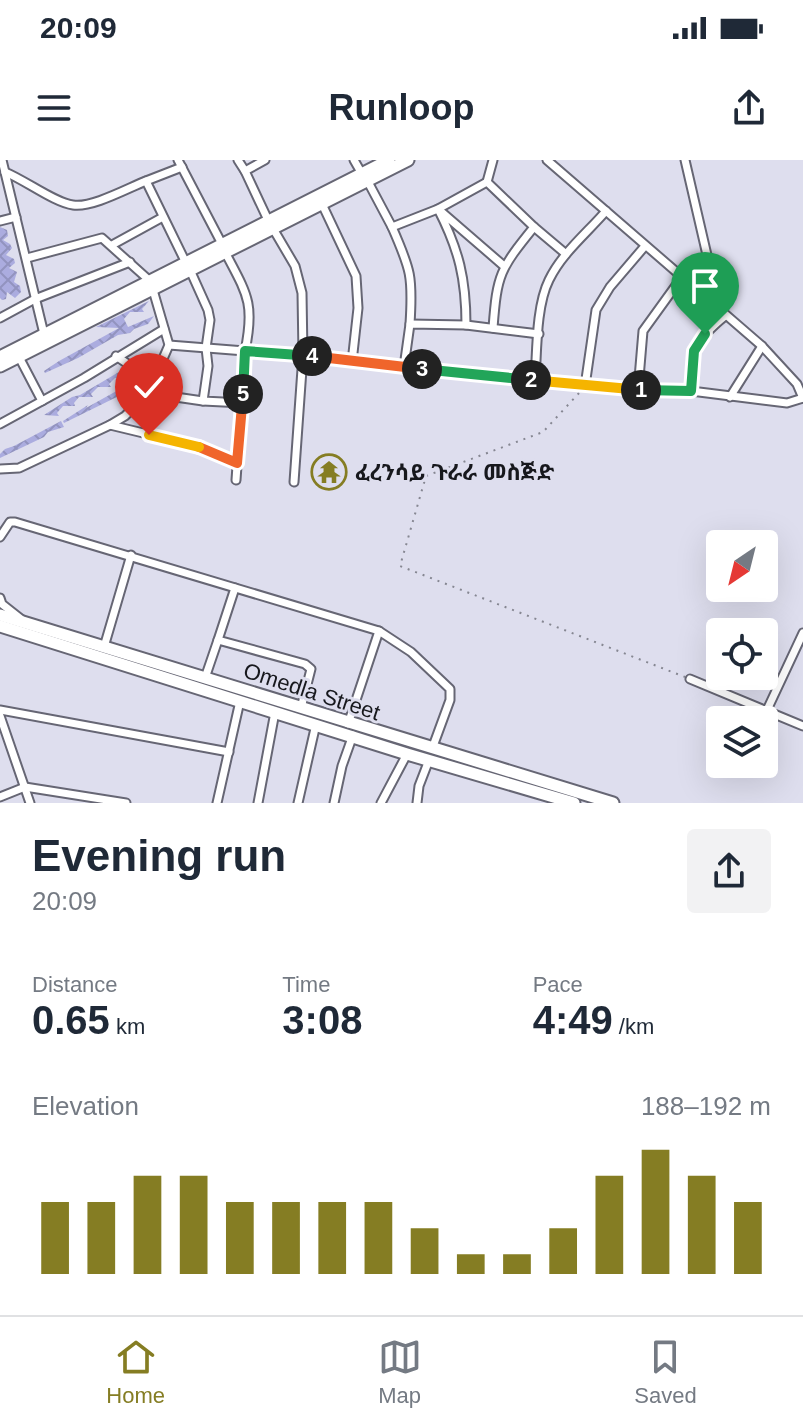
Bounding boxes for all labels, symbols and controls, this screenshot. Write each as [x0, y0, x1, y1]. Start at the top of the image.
text: 20:09 [40, 11, 117, 44]
icon: menu [32, 86, 76, 130]
icon: share [727, 86, 771, 130]
text: Runloop [329, 87, 474, 128]
pin [671, 252, 739, 334]
icon: arrive [683, 264, 727, 308]
pin: 4 [292, 336, 332, 376]
text: 4 [306, 343, 318, 368]
pin: 3 [402, 349, 442, 389]
pin [115, 353, 183, 435]
text: 3 [416, 356, 428, 381]
pin: 2 [511, 360, 551, 400]
icon: check [127, 365, 171, 409]
text: 2 [525, 367, 537, 392]
pin: 1 [621, 370, 661, 410]
pin: 5 [223, 374, 263, 414]
text: 1 [635, 377, 647, 402]
text: 5 [237, 381, 249, 406]
temple icon: ፈረንሳይ ጉራራ መስጅድ [310, 453, 348, 491]
place label: ፈረንሳይ ጉራራ መስጅድ [355, 460, 554, 485]
north arrow [706, 530, 778, 602]
map controls [706, 530, 778, 778]
button: locate [706, 618, 778, 690]
street label: Omedla Street [241, 658, 383, 725]
button: layers [706, 706, 778, 778]
button: share [687, 829, 771, 913]
text: Evening run [32, 831, 286, 880]
text: 20:09 [32, 886, 97, 916]
text: Distance [32, 972, 118, 997]
text: Time [282, 972, 330, 997]
text: Pace [533, 972, 583, 997]
text: 0.65 [32, 998, 110, 1042]
text: 3:08 [282, 998, 362, 1042]
text: 4:49 [533, 998, 613, 1042]
text: km [110, 1014, 145, 1039]
text: /km [613, 1014, 654, 1039]
text: Elevation [32, 1091, 139, 1121]
text: 188–192 m [641, 1091, 771, 1121]
tab: Home [106, 1335, 165, 1409]
tab: Map [378, 1335, 422, 1409]
tab: Saved [634, 1335, 697, 1409]

